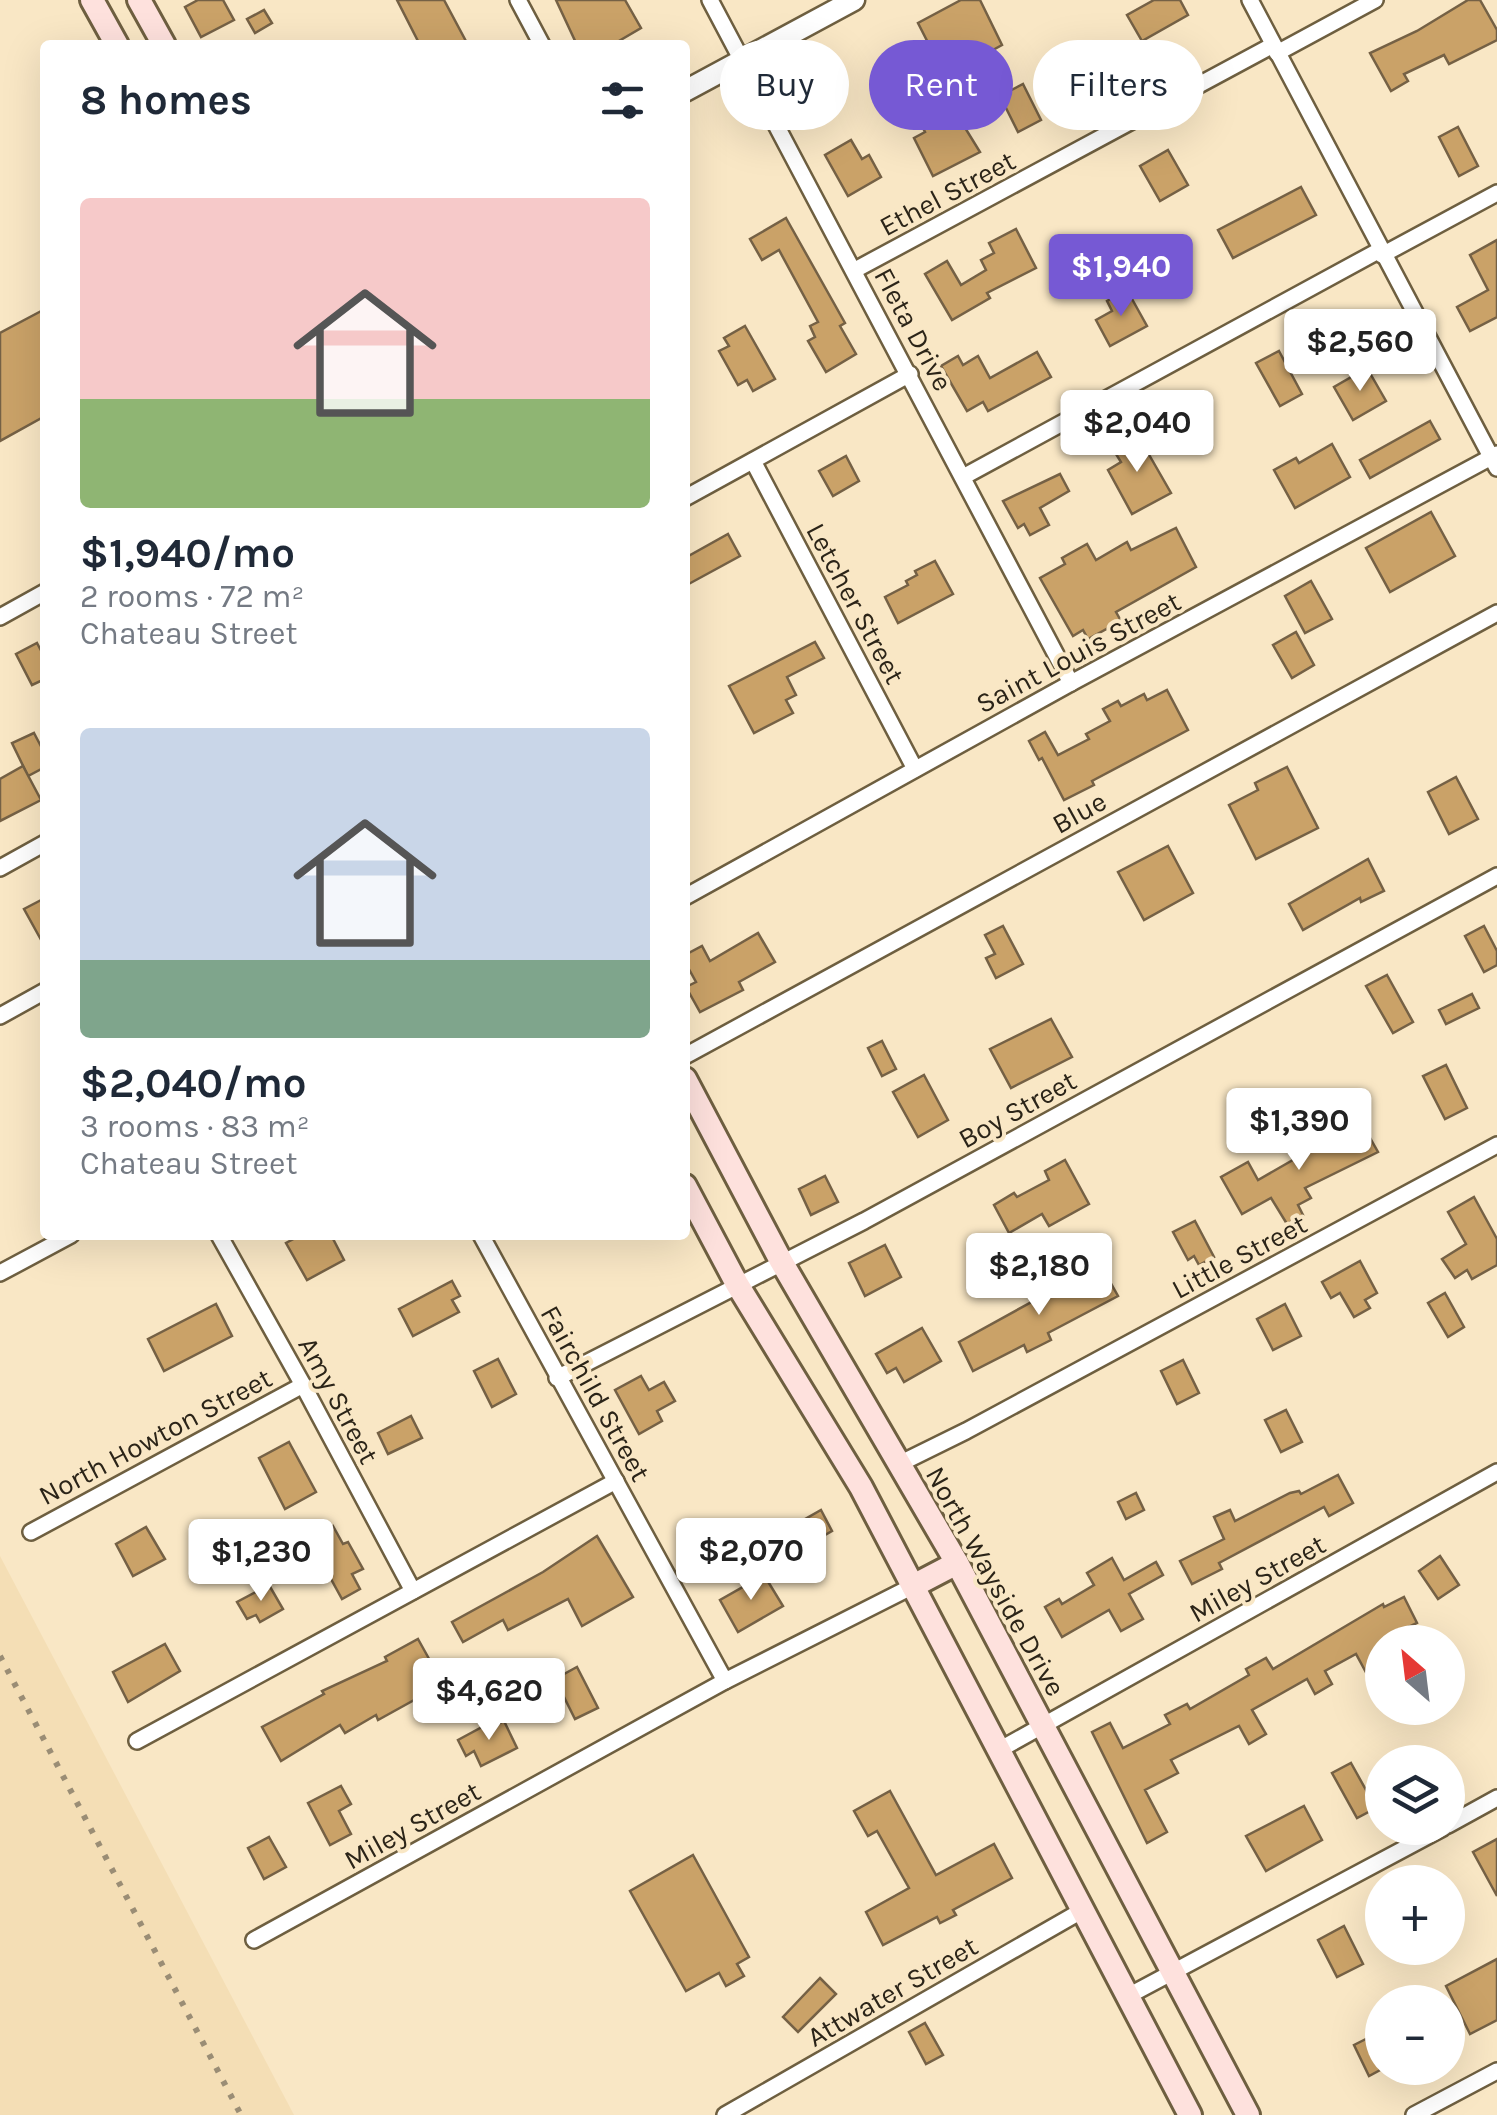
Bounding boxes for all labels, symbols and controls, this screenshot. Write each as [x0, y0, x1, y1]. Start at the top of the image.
chip: Buy [720, 40, 849, 130]
chip: Rent [869, 40, 1013, 130]
chip: Filters [1033, 40, 1204, 130]
icon: filters [595, 73, 650, 128]
text: 8 homes [80, 75, 252, 125]
street label: Ethel Street [874, 144, 1021, 243]
pin: $1,940 [1040, 234, 1202, 319]
text: $1,940 [1071, 248, 1171, 285]
street label: Fleta Drive [867, 262, 960, 397]
icon: home [275, 263, 455, 443]
pin: $2,560 [1279, 309, 1441, 394]
text: $2,560 [1306, 323, 1414, 360]
pin: $2,040 [1056, 390, 1218, 475]
text: $2,040 [1082, 404, 1192, 441]
street label: Letcher Street [799, 517, 912, 689]
text: $1,940/mo [80, 528, 295, 578]
text: 2 rooms · 72 m² [80, 578, 304, 615]
street label: Saint Louis Street [970, 585, 1186, 720]
text: Chateau Street [80, 615, 297, 652]
street label: Blue [1047, 784, 1112, 841]
icon: home [275, 793, 455, 973]
text: $2,040/mo [80, 1058, 307, 1108]
street label: Boy Street [953, 1064, 1082, 1155]
pin: $1,390 [1218, 1088, 1380, 1173]
text: $1,390 [1248, 1102, 1350, 1139]
text: 3 rooms · 83 m² [80, 1108, 310, 1145]
text: Chateau Street [80, 1145, 297, 1182]
street label: Little Street [1166, 1207, 1312, 1306]
pin: $2,180 [958, 1233, 1120, 1318]
text: $2,180 [988, 1247, 1090, 1284]
street label: Fairchild Street [534, 1300, 657, 1487]
street label: Amy Street [291, 1331, 386, 1469]
street label: North Howton Street [33, 1361, 277, 1512]
street label: North Wayside Drive [919, 1461, 1072, 1702]
pin: $2,070 [670, 1518, 832, 1603]
pin: $1,230 [180, 1519, 342, 1604]
street label: Miley Street [1183, 1527, 1331, 1629]
text: $2,070 [698, 1532, 804, 1569]
text: $1,230 [210, 1533, 312, 1570]
north arrow [1365, 1625, 1465, 1725]
map controls [1365, 1625, 1465, 2085]
pin: $4,620 [408, 1658, 570, 1743]
text: $4,620 [435, 1672, 543, 1709]
button: layers [1365, 1745, 1465, 1845]
street label: Miley Street [338, 1774, 486, 1876]
button: + [1365, 1865, 1465, 1965]
street label: Attwater Street [801, 1929, 983, 2054]
button: − [1365, 1985, 1465, 2085]

